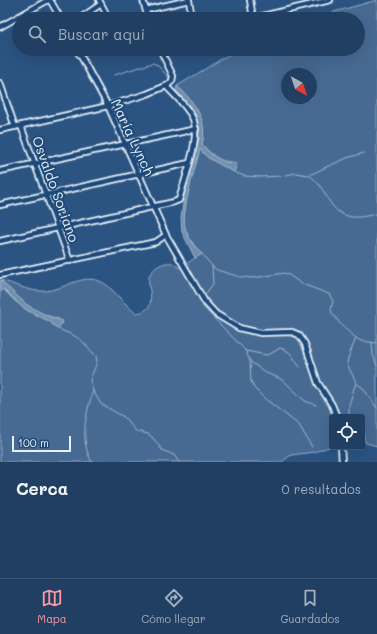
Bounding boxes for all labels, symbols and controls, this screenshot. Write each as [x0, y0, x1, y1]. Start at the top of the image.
search box [12, 12, 365, 56]
icon: search [26, 23, 48, 45]
text: Buscar aquí [58, 24, 145, 44]
north arrow [281, 68, 317, 104]
street label: María Lynch [107, 95, 159, 179]
street label: Osvaldo Soriano [28, 133, 84, 245]
map controls [329, 414, 365, 450]
button: locate [329, 414, 365, 450]
scale bar [12, 434, 71, 453]
text: 100 m [18, 435, 49, 450]
text: Cerca [16, 477, 68, 499]
text: 0 resultados [281, 480, 361, 497]
tab: Mapa [37, 587, 67, 626]
tab: Cómo llegar [141, 587, 206, 626]
tab: Guardados [280, 587, 340, 626]

